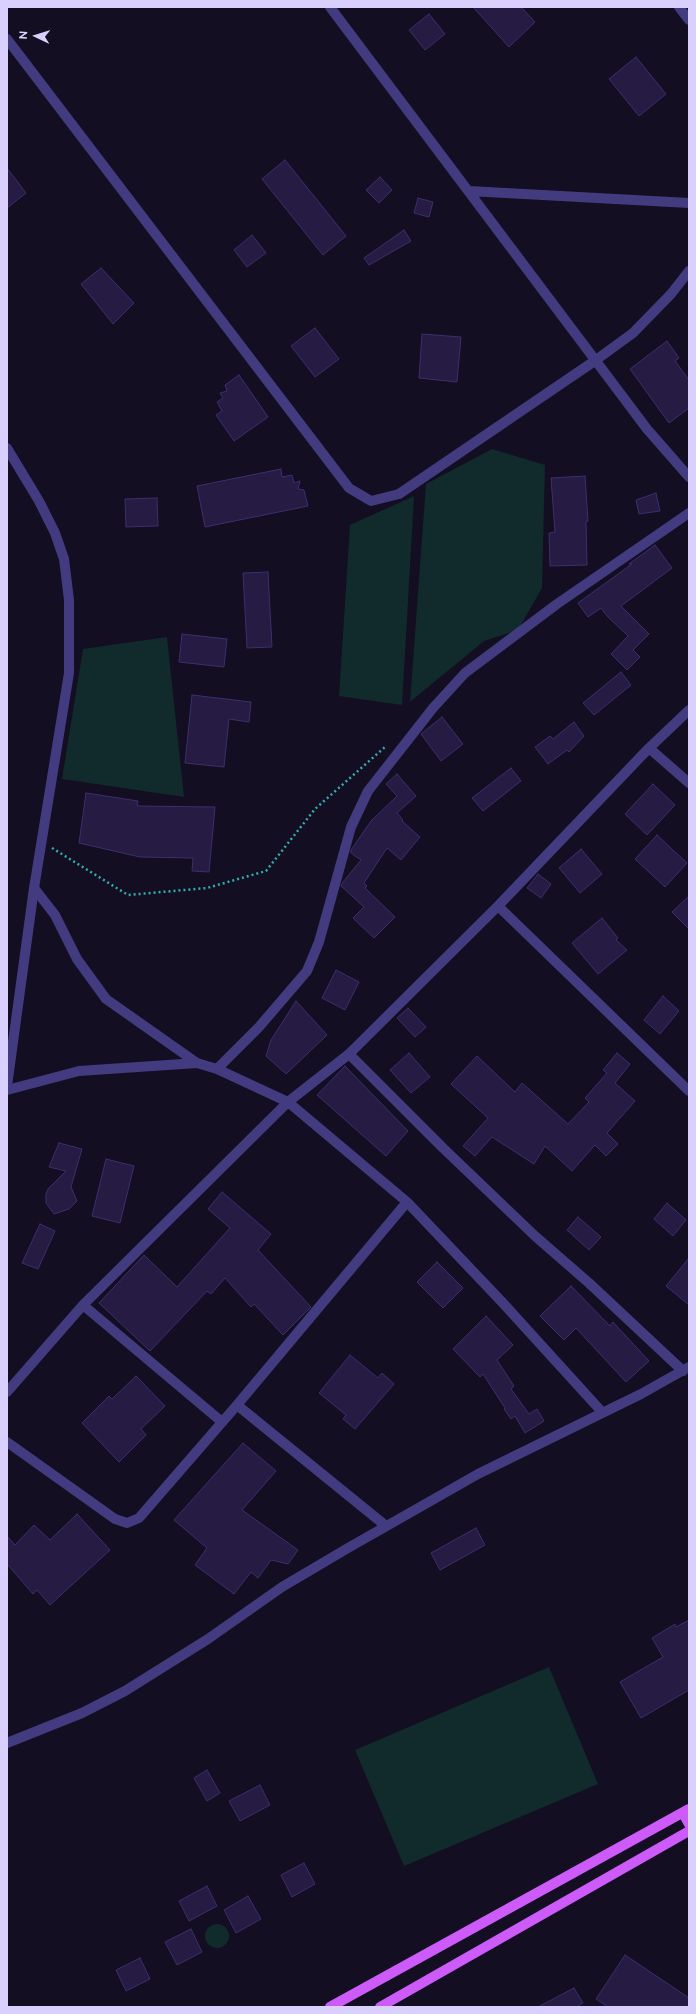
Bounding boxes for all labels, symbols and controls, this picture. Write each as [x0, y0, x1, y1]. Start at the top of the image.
north arrow [16, 16, 56, 56]
text: N [17, 30, 30, 40]

